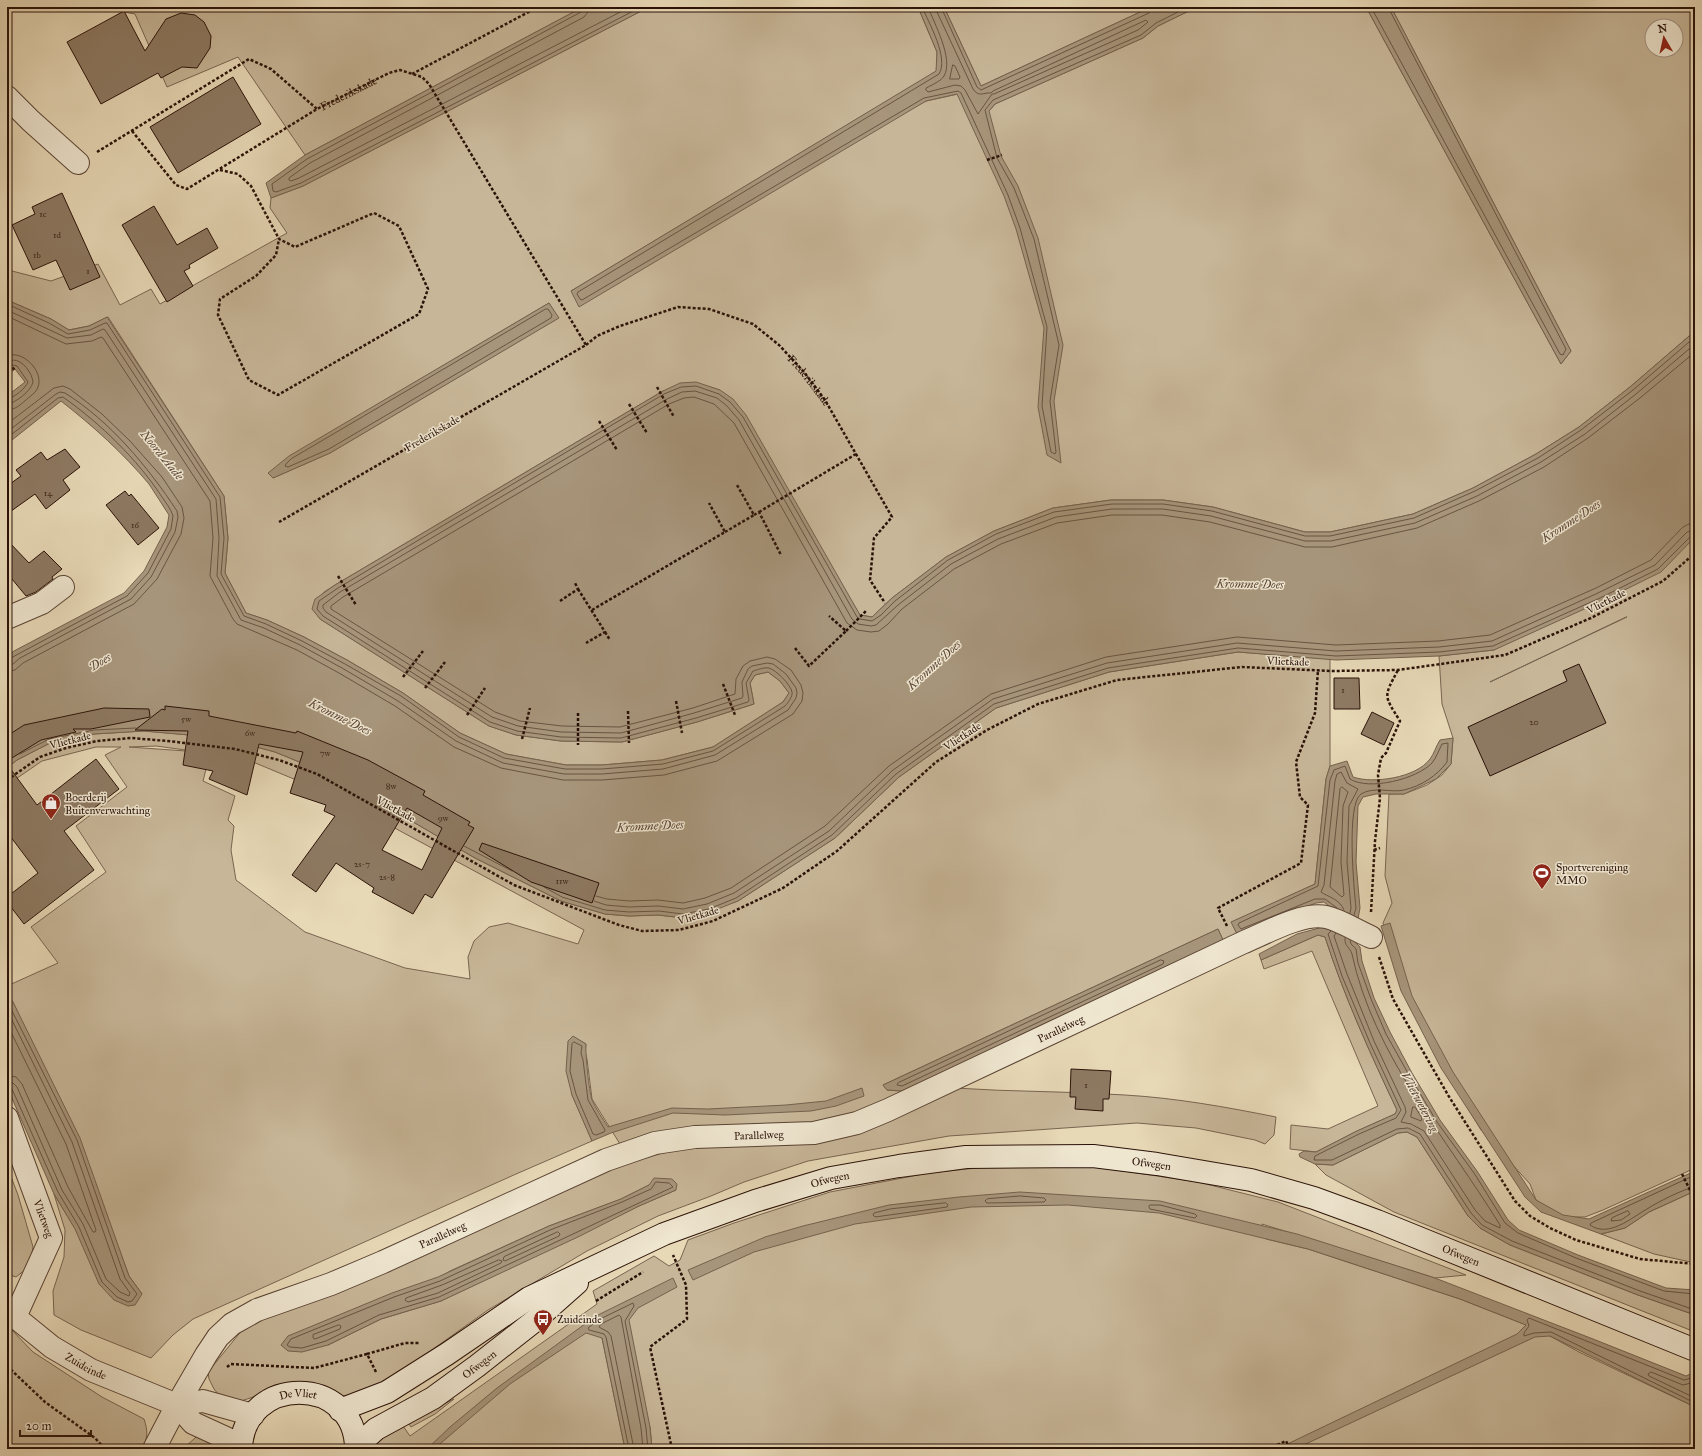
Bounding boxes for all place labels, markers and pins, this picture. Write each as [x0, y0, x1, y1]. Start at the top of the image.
place label: Boerderij Buitenverwachting [65, 791, 151, 817]
shop icon: Boerderij Buitenverwachting [40, 792, 62, 820]
place label: Sportvereniging MMO [1556, 861, 1629, 887]
sports icon: Sportvereniging MMO [1531, 862, 1553, 890]
bus stop icon: Zuideinde [532, 1308, 554, 1336]
place label: Zuideinde [557, 1313, 602, 1326]

